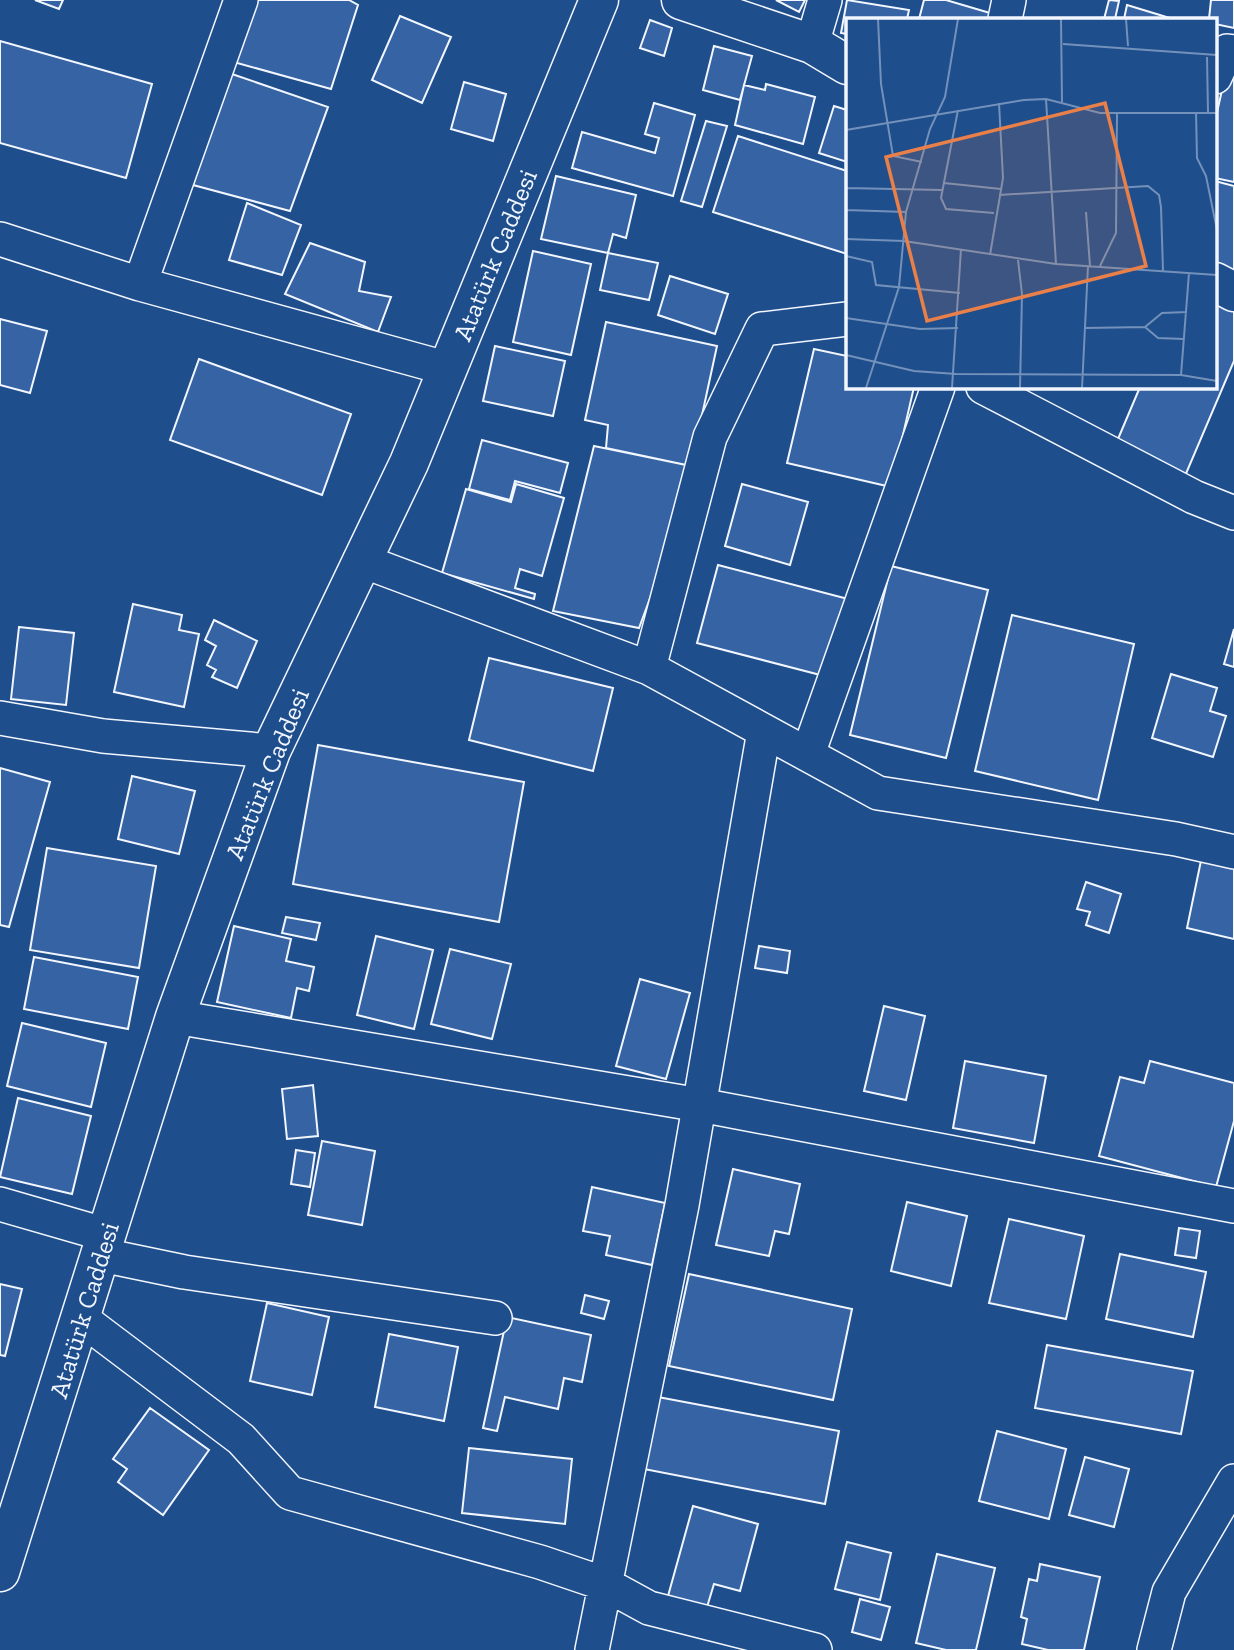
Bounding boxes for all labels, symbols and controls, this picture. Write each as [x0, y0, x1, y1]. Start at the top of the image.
inset map [846, 18, 1216, 388]
street label: Atatürk Caddesi [446, 165, 544, 345]
street label: Atatürk Caddesi [218, 684, 316, 864]
street label: Atatürk Caddesi [42, 1218, 126, 1402]

